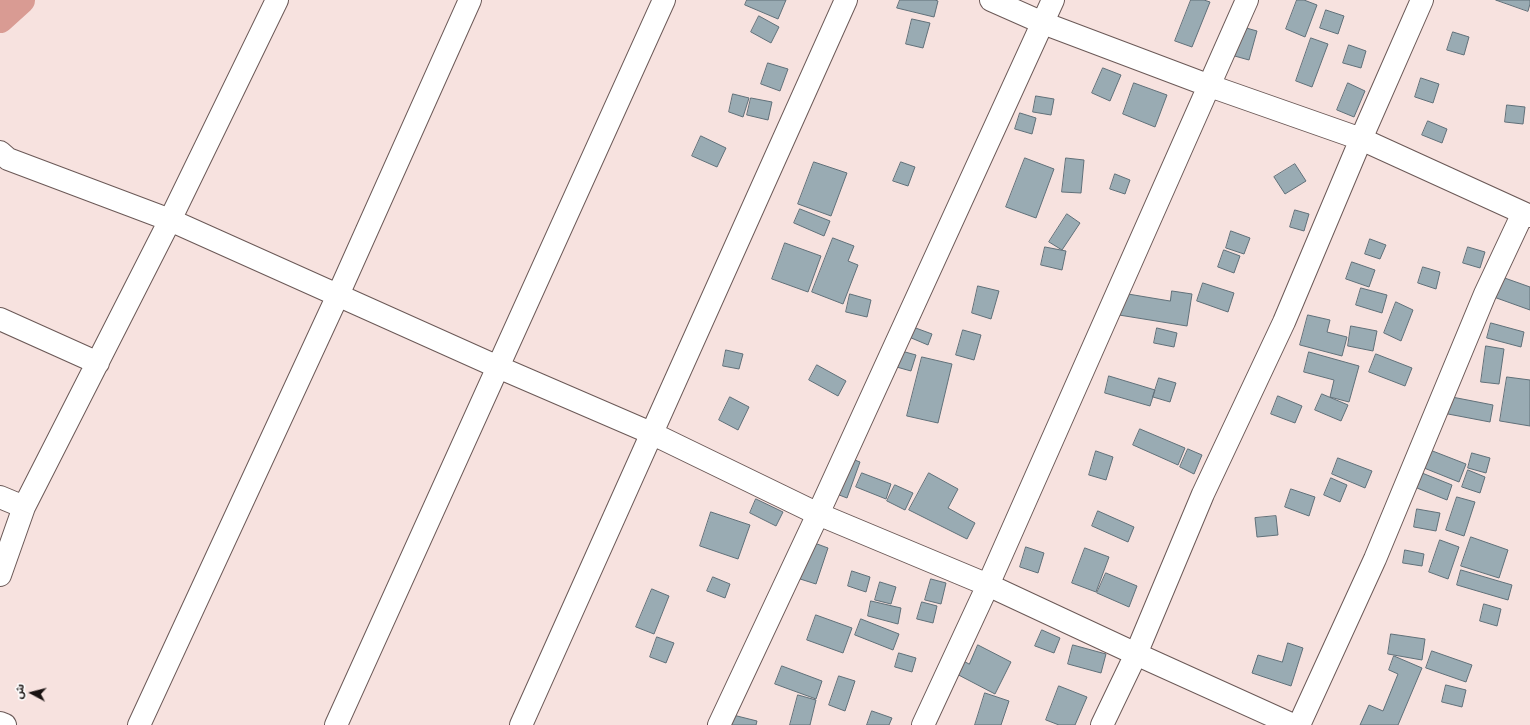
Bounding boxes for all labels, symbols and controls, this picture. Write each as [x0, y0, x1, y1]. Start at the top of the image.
north arrow [12, 673, 52, 713]
text: ش [12, 683, 27, 700]

